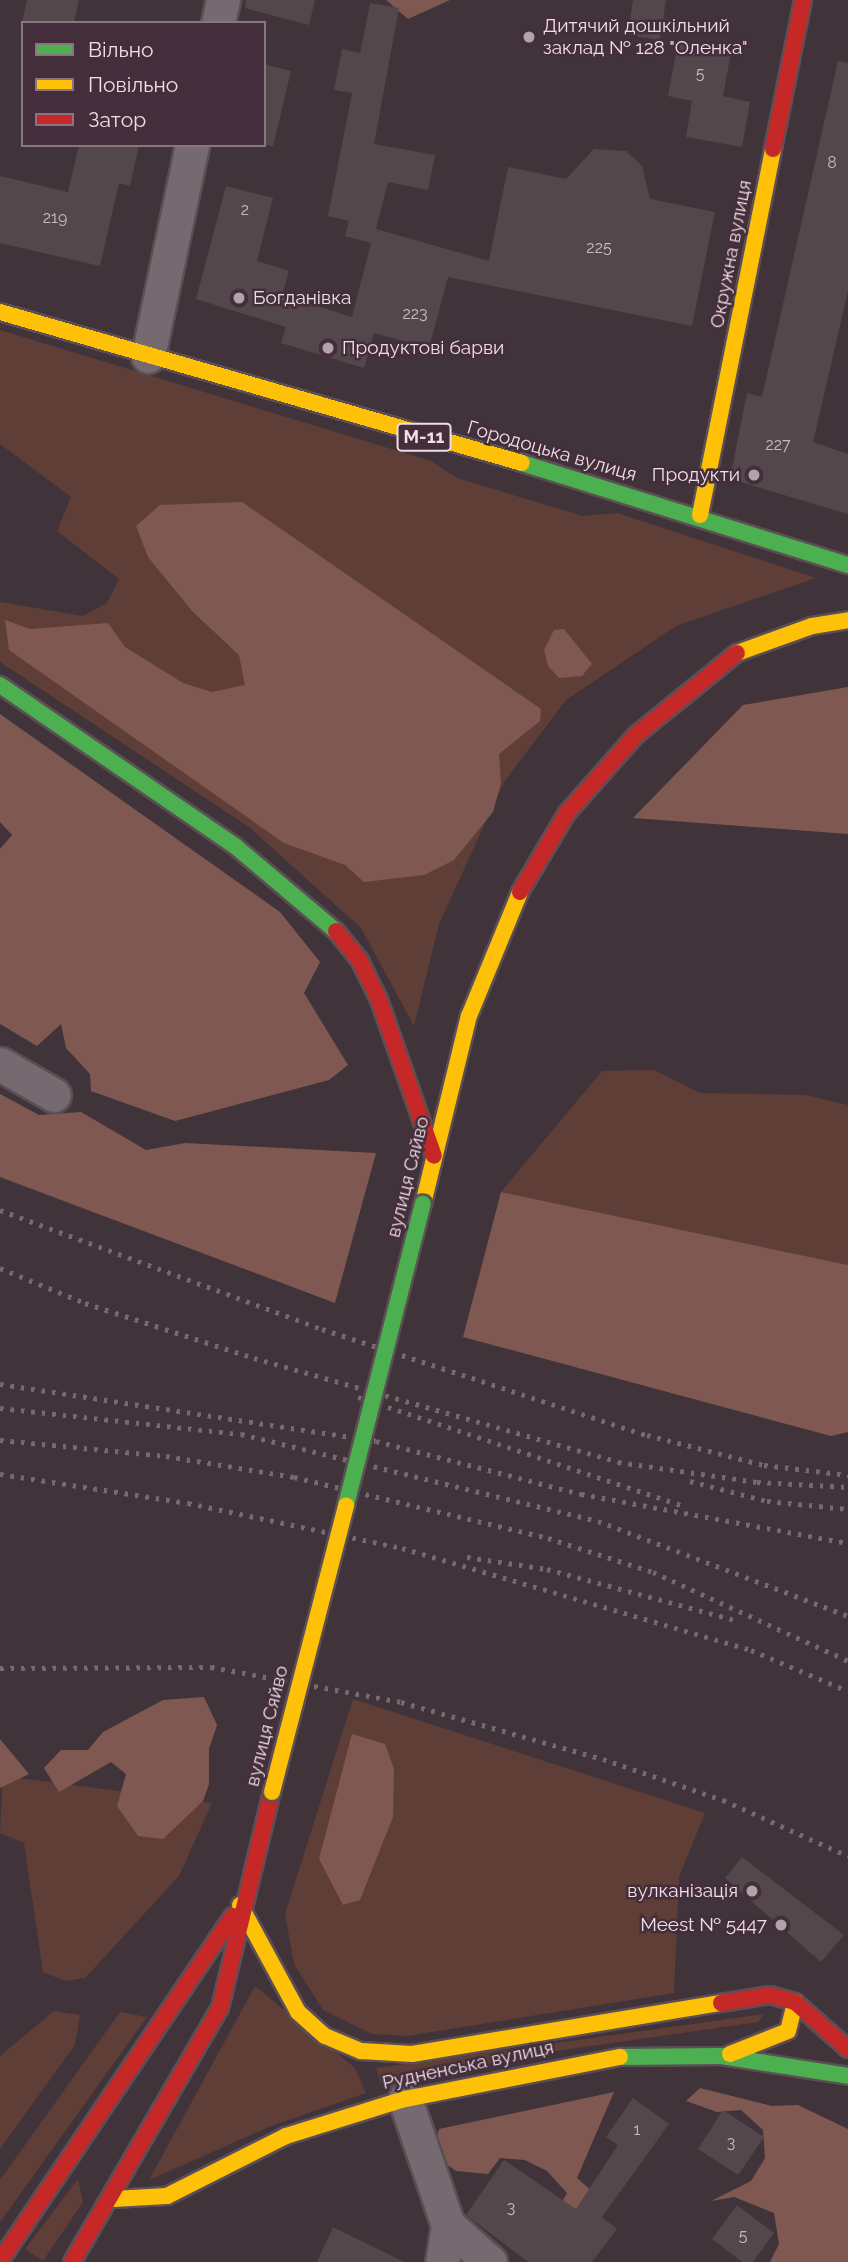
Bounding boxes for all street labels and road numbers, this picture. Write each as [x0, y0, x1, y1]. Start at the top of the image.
street label: Окружна вулиця [705, 178, 757, 330]
street label: Городоцька вулиця [465, 416, 639, 486]
road number: М-11 [396, 422, 452, 452]
street label: вулиця Сяйво [382, 1114, 434, 1240]
street label: вулиця Сяйво [241, 1663, 293, 1789]
street label: Рудненська вулиця [380, 2036, 556, 2094]

